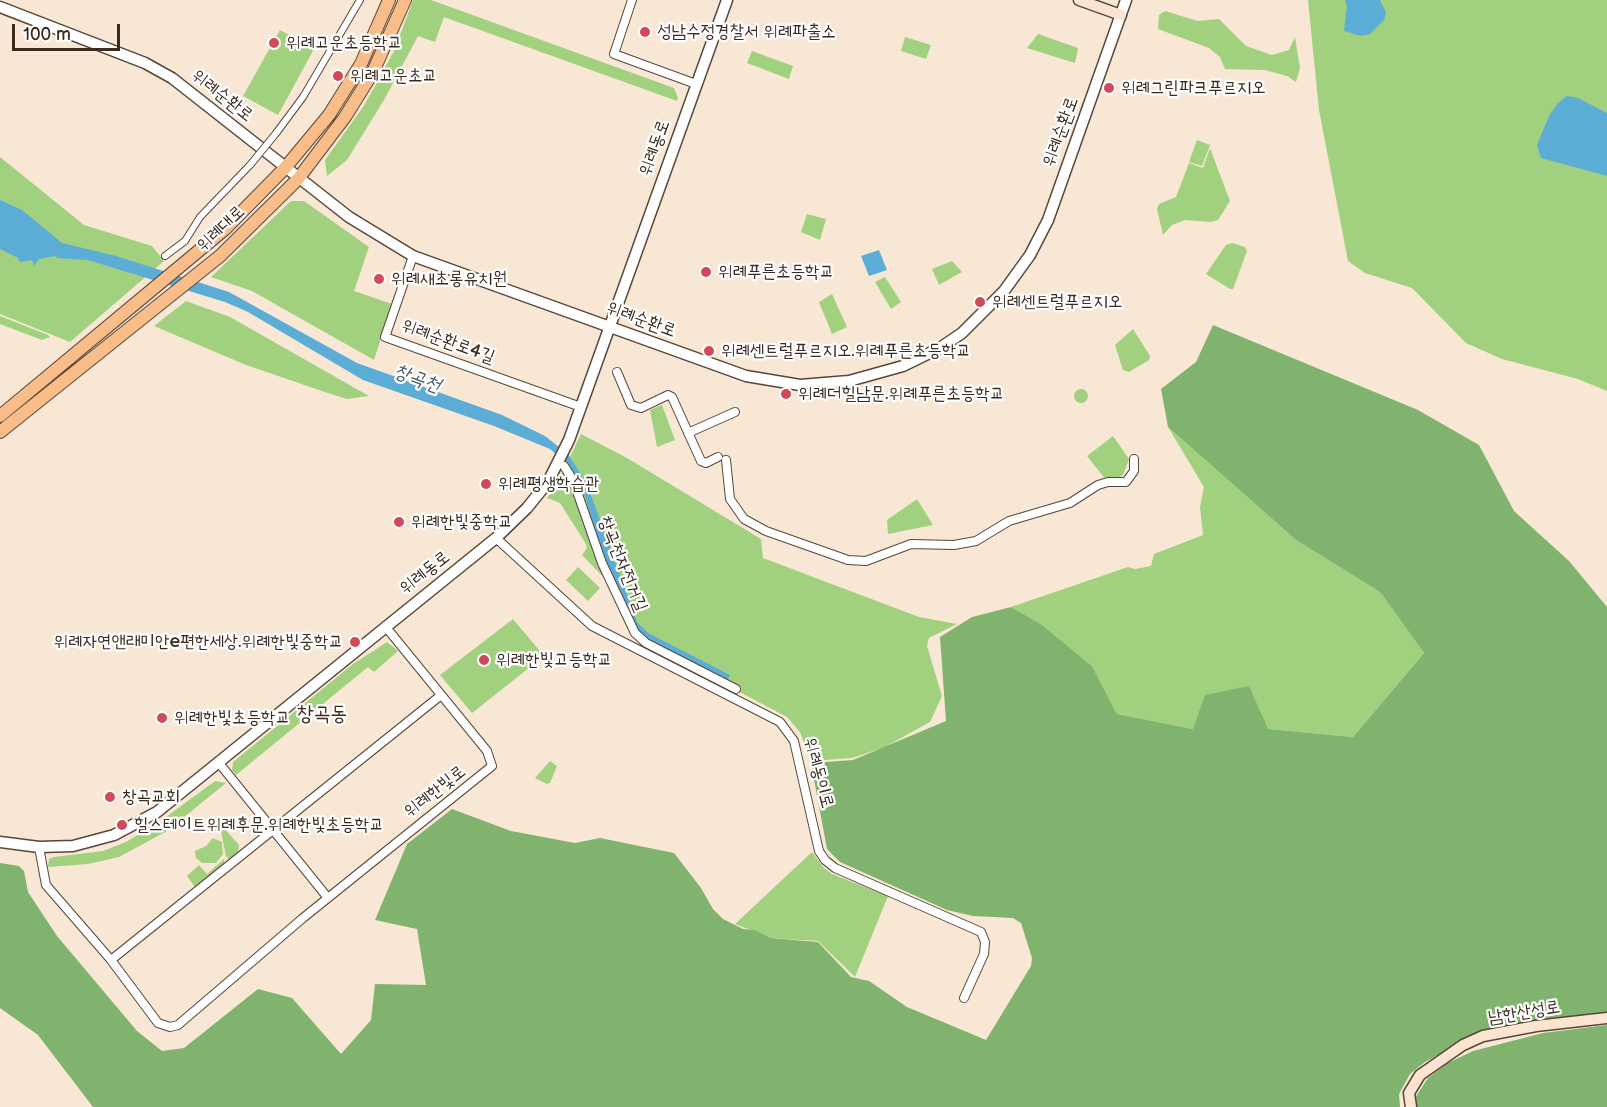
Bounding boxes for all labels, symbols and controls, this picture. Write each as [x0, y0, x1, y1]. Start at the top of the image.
scale bar [15, 12, 123, 50]
place label: 성남수정경찰서 위례파출소 [657, 21, 836, 43]
text: 100 m [23, 24, 71, 45]
marker: 성남수정경찰서 위례파출소 [638, 25, 652, 39]
place label: 위례고운초등학교 [286, 32, 402, 54]
marker: 위례고운초등학교 [267, 36, 281, 50]
street label: 위례순환로 [187, 65, 257, 127]
place label: 위례고운초교 [350, 65, 437, 87]
marker: 위례고운초교 [331, 69, 345, 83]
place label: 위례그린파크푸르지오 [1121, 77, 1266, 99]
marker: 위례그린파크푸르지오 [1102, 81, 1116, 95]
street label: 위례순환로 [1038, 94, 1084, 170]
street label: 위례동로 [635, 117, 675, 179]
street label: 위례대로 [192, 201, 250, 257]
place label: 위례푸른초등학교 [718, 261, 834, 283]
marker: 위례푸른초등학교 [699, 265, 713, 279]
place label: 위례새초롱유치원 [391, 268, 507, 290]
marker: 위례새초롱유치원 [372, 272, 386, 286]
place label: 위례센트럴푸르지오 [992, 291, 1122, 313]
marker: 위례센트럴푸르지오 [973, 295, 987, 309]
street label: 위례순환로 [603, 297, 679, 343]
street label: 위례순환로4길 [398, 315, 498, 369]
place label: 위례센트럴푸르지오.위례푸른초등학교 [721, 340, 971, 362]
marker: 위례센트럴푸르지오.위례푸른초등학교 [702, 344, 716, 358]
water label: 창곡천 [390, 359, 444, 399]
place label: 위례더힐남문.위례푸른초등학교 [798, 383, 1004, 405]
marker: 위례더힐남문.위례푸른초등학교 [779, 387, 793, 401]
place label: 위례평생학습관 [498, 473, 599, 495]
marker: 위례평생학습관 [479, 477, 493, 491]
place label: 위례한빛중학교 [411, 511, 512, 533]
street label: 창곡천자전거길 [593, 513, 651, 615]
marker: 위례한빛중학교 [392, 515, 406, 529]
street label: 위례동로 [396, 547, 454, 599]
place label: 위례자연앤래미안e편한세상.위례한빛중학교 [54, 631, 343, 653]
marker: 위례자연앤래미안e편한세상.위례한빛중학교 [348, 635, 362, 649]
place label: 위례한빛고등학교 [496, 649, 612, 671]
marker: 위례한빛고등학교 [477, 653, 491, 667]
district label: 창곡동 [297, 702, 347, 728]
place label: 위례한빛초등학교 [174, 707, 290, 729]
marker: 위례한빛초등학교 [155, 711, 169, 725]
street label: 위례동이로 [798, 735, 838, 811]
street label: 위례한빛로 [400, 761, 470, 823]
place label: 창곡교회 [122, 786, 180, 808]
marker: 창곡교회 [103, 790, 117, 804]
place label: 힐스테이트위례후문.위례한빛초등학교 [134, 814, 384, 836]
marker: 힐스테이트위례후문.위례한빛초등학교 [115, 818, 129, 832]
street label: 남한산성로 [1487, 997, 1561, 1029]

